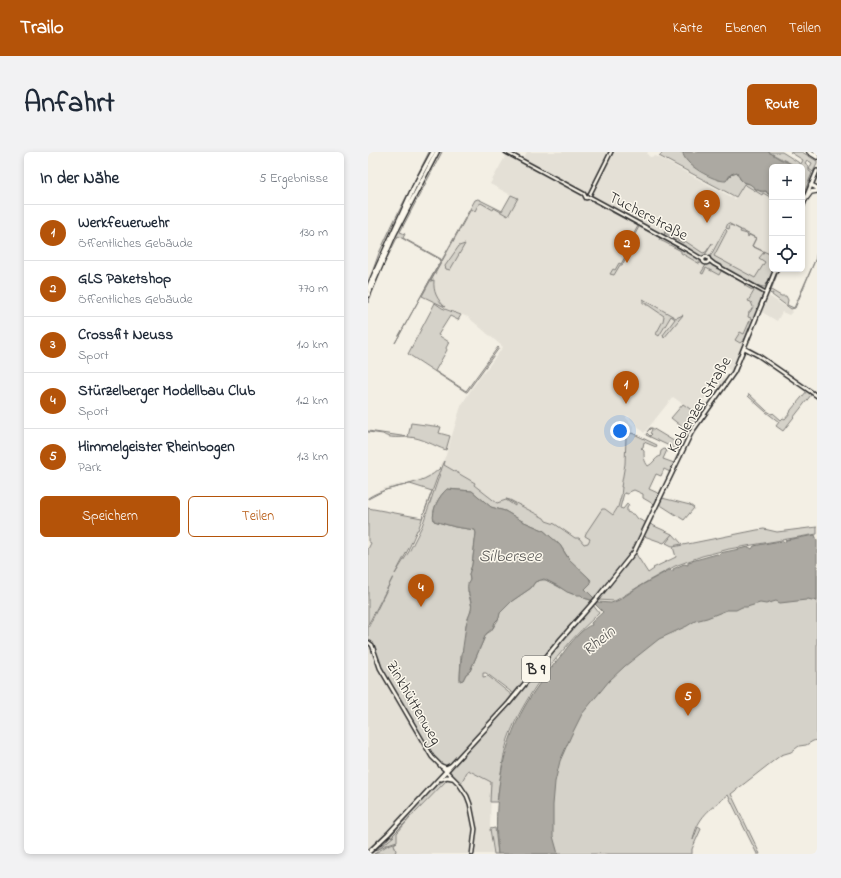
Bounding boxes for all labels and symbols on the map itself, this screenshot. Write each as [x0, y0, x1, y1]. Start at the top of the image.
street label: Tucherstraße [604, 186, 693, 248]
pin: 3 [694, 190, 720, 223]
pin: 2 [614, 230, 640, 263]
street label: Koblenzer Straße [661, 351, 738, 458]
pin: 1 [613, 371, 639, 404]
your location [610, 421, 630, 441]
water label: Silbersee [479, 544, 543, 569]
pin: 4 [408, 574, 434, 607]
water label: Rhein [577, 620, 621, 662]
street label: Zinkhüttenweg [379, 656, 447, 750]
road number: B 9 [522, 656, 550, 682]
pin: 5 [675, 683, 701, 716]

